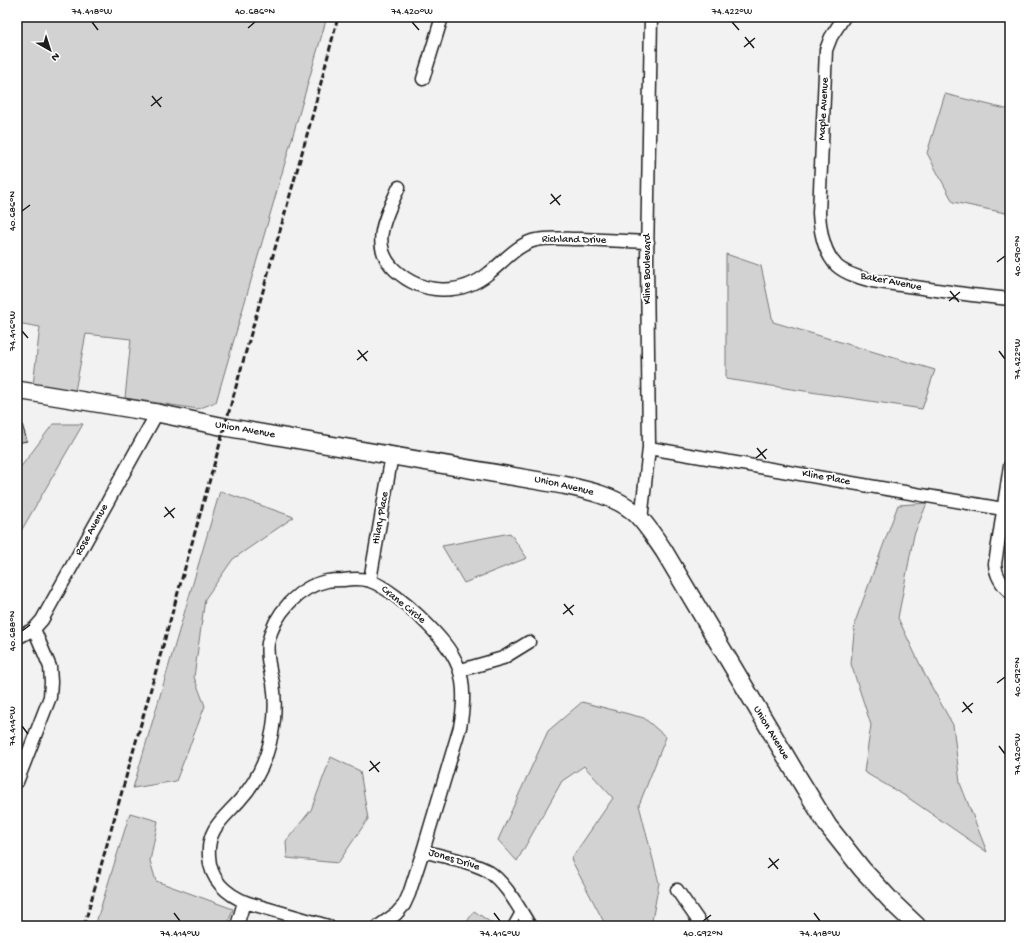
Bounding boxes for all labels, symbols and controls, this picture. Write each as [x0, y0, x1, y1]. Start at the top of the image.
text: 74.418°W [71, 6, 113, 18]
text: 40.686°N [235, 6, 276, 18]
text: 74.420°W [390, 6, 433, 18]
text: 74.422°W [711, 6, 753, 18]
north arrow [30, 30, 70, 70]
text: N [48, 49, 62, 63]
street label: Maple Avenue [816, 77, 832, 141]
text: 40.686°N [7, 190, 19, 231]
street label: Kline Boulevard [642, 232, 654, 304]
street label: Richland Drive [542, 233, 607, 247]
text: 40.690°N [1012, 235, 1024, 276]
street label: Baker Avenue [858, 270, 923, 294]
text: 74.416°W [7, 311, 19, 352]
text: 74.422°W [1012, 338, 1024, 380]
street label: Union Avenue [214, 419, 276, 441]
street label: Kline Place [801, 468, 851, 488]
street label: Union Avenue [533, 473, 595, 499]
street label: Hilary Place [370, 490, 392, 545]
street label: Rose Avenue [73, 502, 111, 558]
street label: Crane Circle [378, 583, 428, 627]
text: 40.688°N [7, 610, 19, 651]
text: 40.692°N [1012, 657, 1024, 697]
street label: Union Avenue [750, 704, 792, 762]
text: 74.414°W [7, 706, 19, 747]
text: 74.420°W [1012, 733, 1024, 776]
street label: Jones Drive [427, 847, 481, 874]
text: 74.414°W [159, 928, 200, 940]
text: 74.416°W [479, 928, 520, 940]
text: 40.692°N [683, 928, 723, 940]
text: 74.418°W [799, 928, 841, 940]

